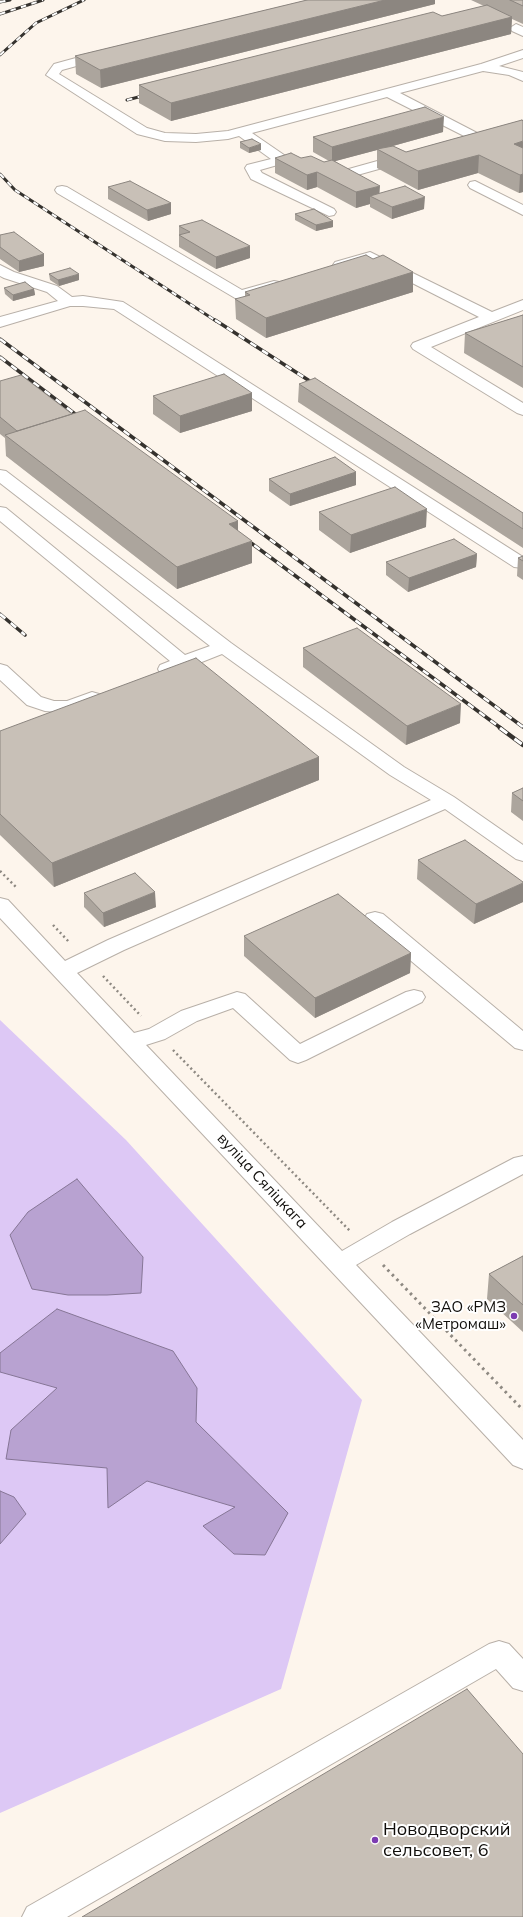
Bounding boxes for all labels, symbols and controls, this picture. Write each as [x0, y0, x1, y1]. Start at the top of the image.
street label: вуліца Сяліцкага [213, 1130, 311, 1232]
place label: ЗАО «РМЗ «Метромаш» [415, 1298, 506, 1333]
marker: ЗАО «РМЗ «Метромаш» [509, 1311, 519, 1321]
place label: Новодворский сельсовет, 6 [383, 1819, 510, 1862]
marker: Новодворский сельсовет, 6 [370, 1835, 380, 1845]

